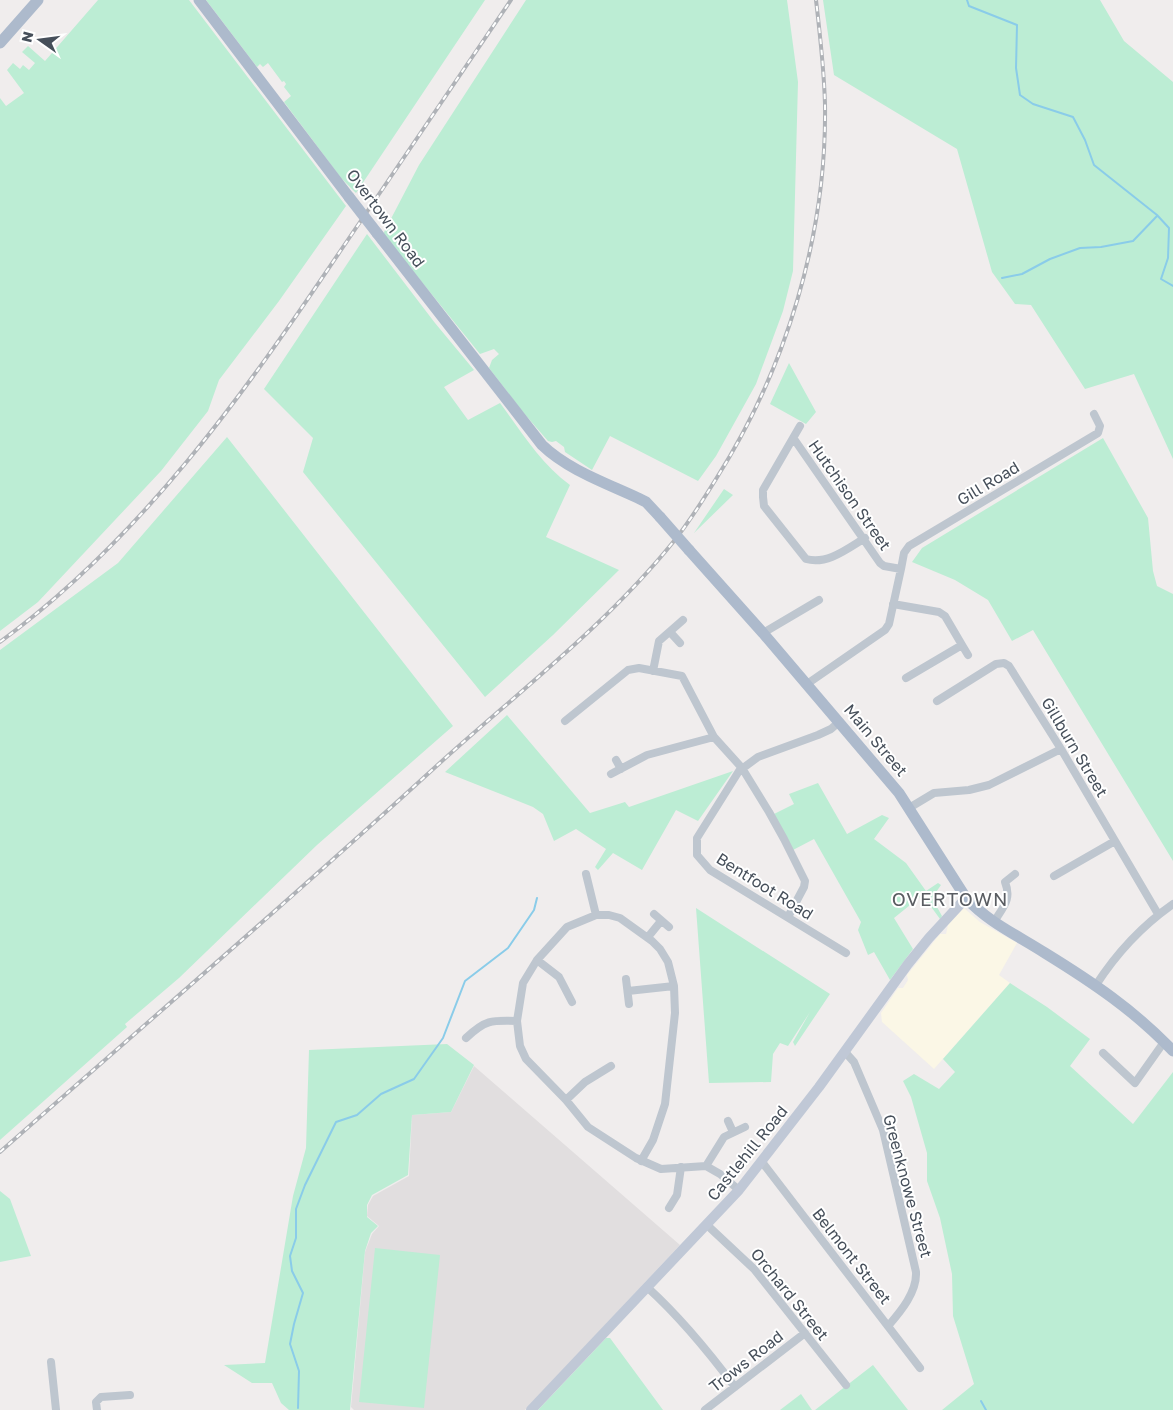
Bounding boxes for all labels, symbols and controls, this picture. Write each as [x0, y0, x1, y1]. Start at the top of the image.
north arrow [15, 15, 65, 65]
text: N [17, 30, 36, 44]
street label: Overtown Road [342, 165, 430, 271]
street label: Hutchison Street [804, 436, 896, 554]
street label: Gill Road [953, 457, 1023, 509]
street label: Gillburn Street [1037, 694, 1113, 800]
street label: Main Street [840, 700, 912, 780]
street label: Bentfoot Road [713, 848, 817, 924]
district label: OVERTOWN [892, 887, 1008, 910]
street label: Castlehill Road [703, 1101, 791, 1205]
street label: Greenknowe Street [879, 1112, 937, 1260]
street label: Belmont Street [808, 1204, 896, 1308]
street label: Orchard Street [747, 1244, 833, 1344]
street label: Trows Road [705, 1326, 787, 1396]

